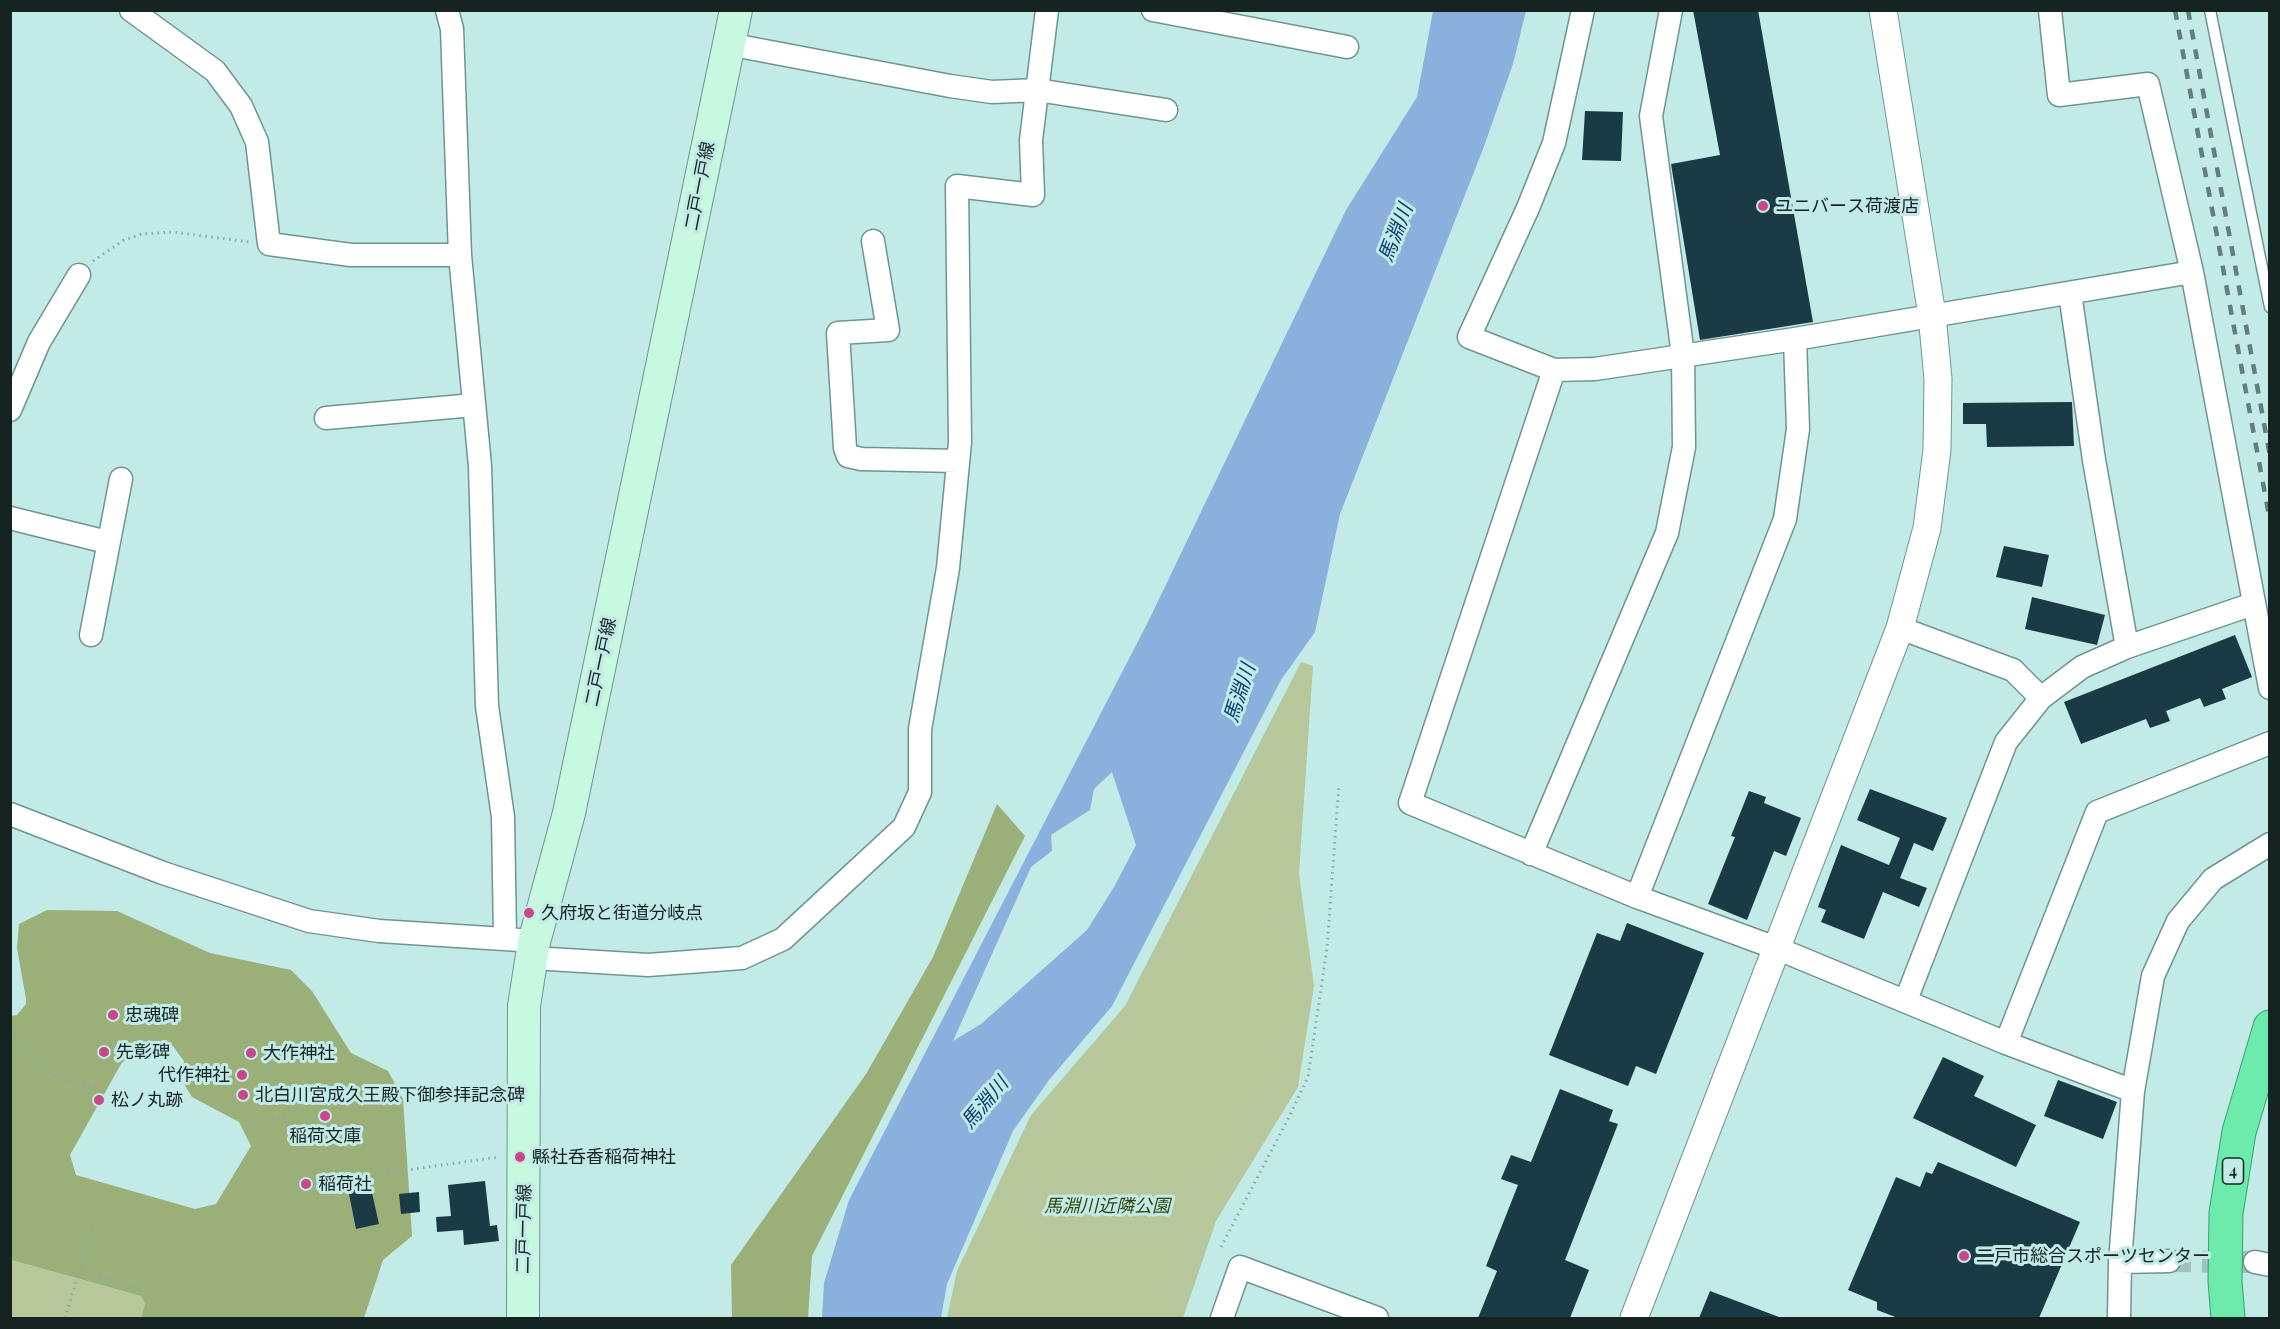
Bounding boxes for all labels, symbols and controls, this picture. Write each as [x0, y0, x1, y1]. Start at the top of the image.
street label: 二戸一戸線 [681, 140, 719, 232]
place label: ユニバース荷渡店 [1775, 195, 1919, 217]
marker: ユニバース荷渡店 [1756, 199, 1770, 213]
water label: 馬淵川 [1374, 201, 1418, 265]
street label: 二戸一戸線 [581, 616, 621, 708]
water label: 馬淵川 [1219, 661, 1261, 725]
place label: 久府坂と街道分岐点 [541, 902, 703, 924]
marker: 久府坂と街道分岐点 [522, 906, 536, 920]
place label: 忠魂碑 [125, 1004, 179, 1026]
marker: 忠魂碑 [106, 1008, 120, 1022]
place label: 先彰碑 [116, 1041, 170, 1063]
place label: 大作神社 [263, 1042, 335, 1064]
marker: 先彰碑 [97, 1045, 111, 1059]
marker: 大作神社 [244, 1046, 258, 1060]
place label: 代作神社 [158, 1064, 230, 1086]
marker: 代作神社 [235, 1068, 249, 1082]
water label: 馬淵川 [957, 1072, 1013, 1134]
place label: 北白川宮成久王殿下御参拝記念碑 [255, 1084, 525, 1106]
marker: 北白川宮成久王殿下御参拝記念碑 [236, 1088, 250, 1102]
place label: 松ノ丸跡 [111, 1089, 183, 1111]
marker: 松ノ丸跡 [92, 1093, 106, 1107]
marker: 稲荷文庫 [318, 1109, 332, 1123]
place label: 稲荷文庫 [289, 1125, 361, 1147]
place label: 縣社呑香稲荷神社 [532, 1146, 676, 1168]
marker: 縣社呑香稲荷神社 [513, 1150, 527, 1164]
road number: 4 [2222, 1158, 2244, 1184]
place label: 稲荷社 [318, 1173, 372, 1195]
marker: 稲荷社 [299, 1177, 313, 1191]
street label: 二戸一戸線 [512, 1184, 536, 1274]
park label: 馬淵川近隣公園 [1044, 1195, 1170, 1217]
place label: 二戸市総合スポーツセンター [1976, 1245, 2210, 1267]
marker: 二戸市総合スポーツセンター [1957, 1249, 1971, 1263]

